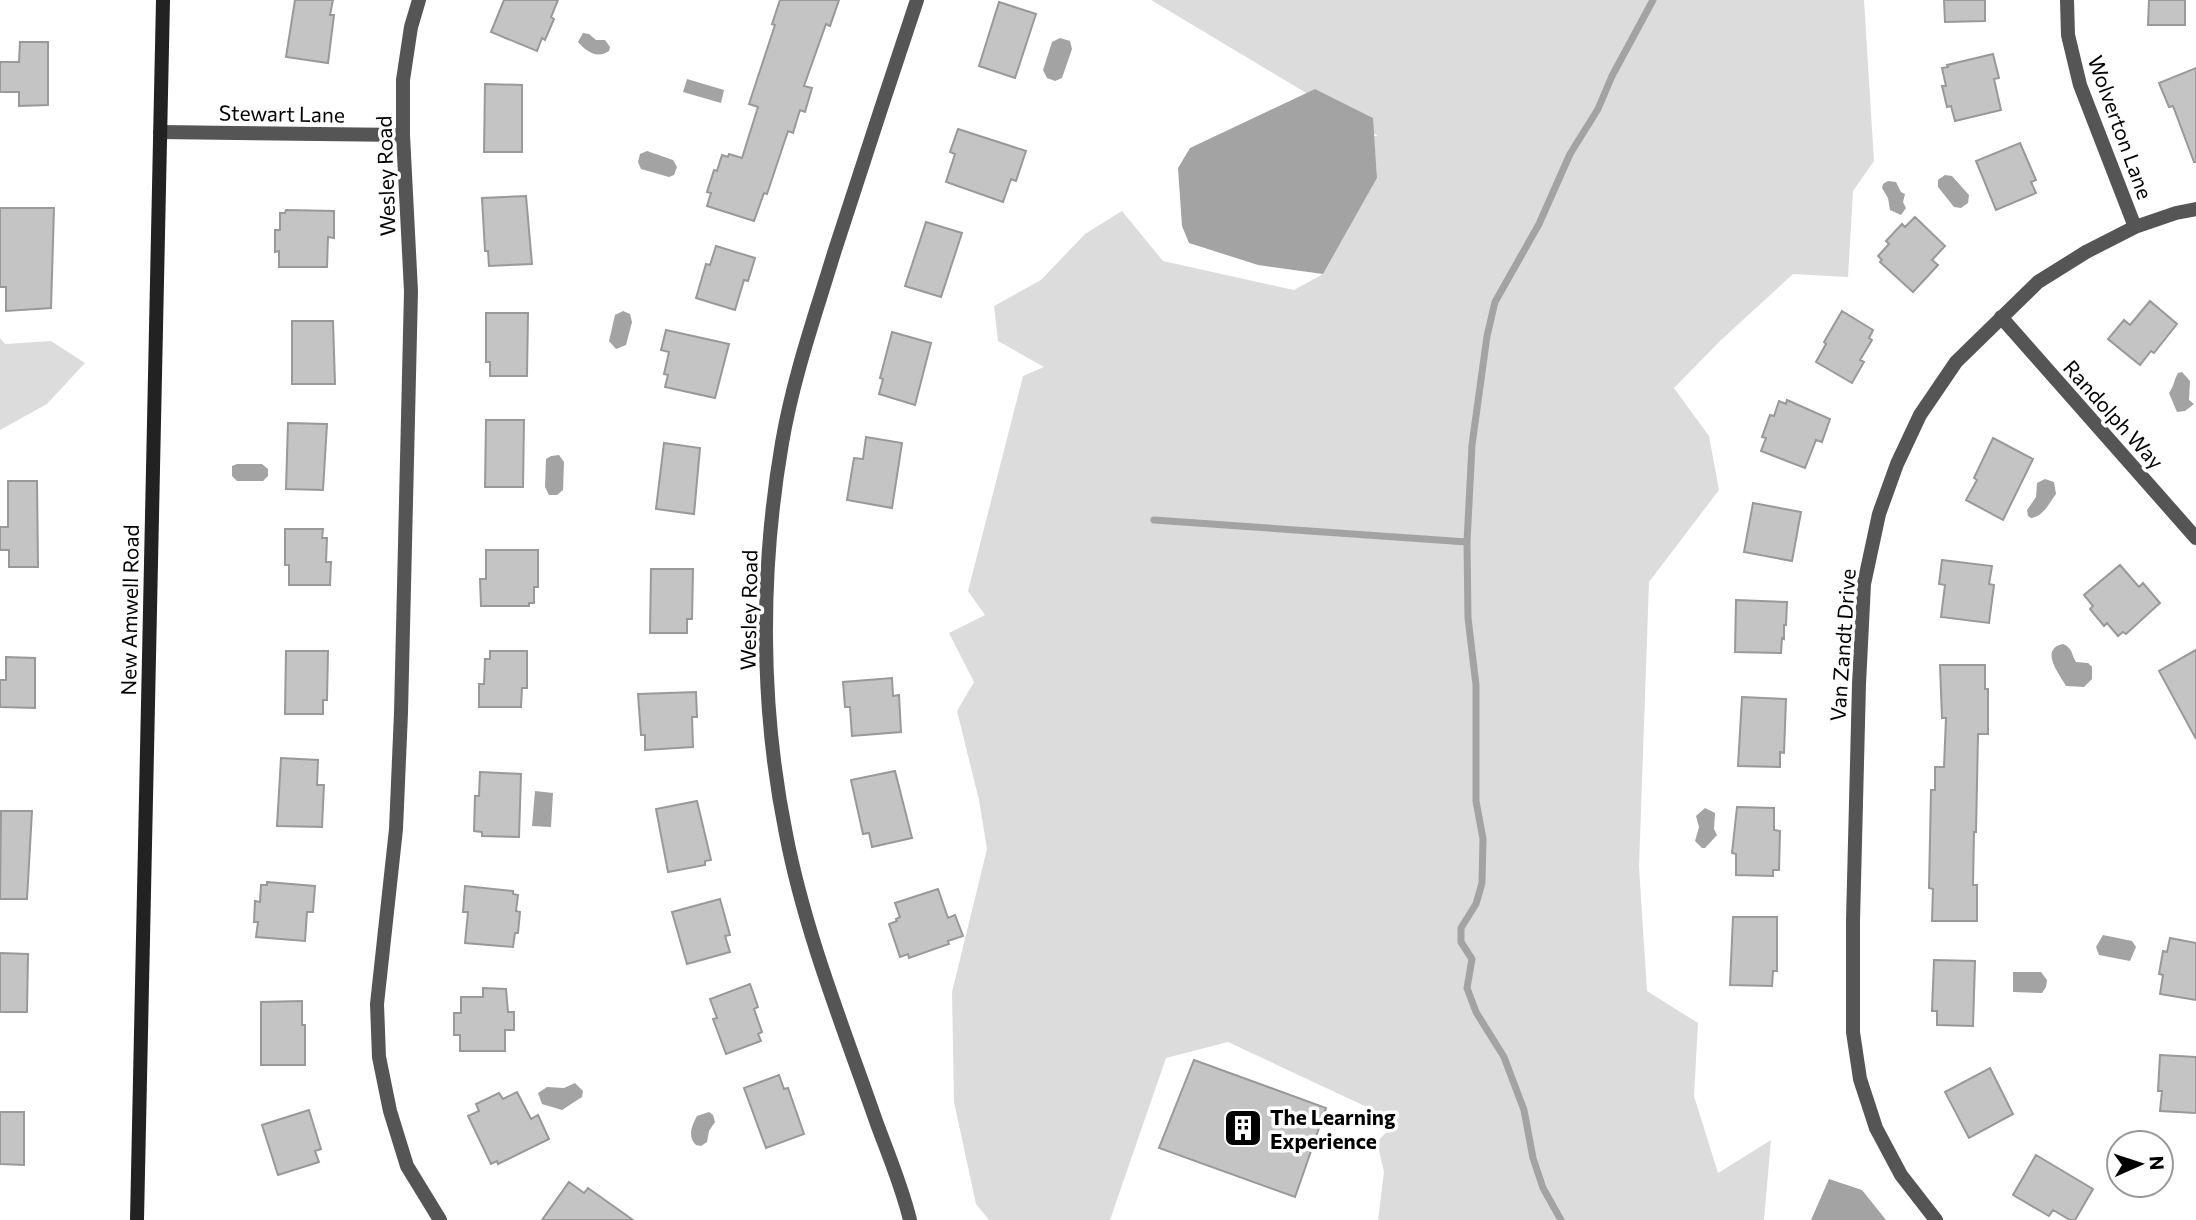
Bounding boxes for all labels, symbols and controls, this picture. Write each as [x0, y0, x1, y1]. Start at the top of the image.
street label: Wolverton Lane [2083, 52, 2159, 202]
street label: Stewart Lane [219, 99, 345, 127]
street label: Wesley Road [370, 115, 400, 237]
street label: Randolph Way [2059, 355, 2169, 474]
street label: New Amwell Road [115, 524, 143, 696]
street label: Wesley Road [734, 549, 762, 671]
street label: Van Zandt Drive [1824, 568, 1860, 722]
place label: The Learning Experience [1270, 1104, 1396, 1153]
building icon: The Learning Experience [1222, 1107, 1264, 1149]
north arrow [2105, 1129, 2175, 1199]
text: N [2146, 1155, 2169, 1171]

